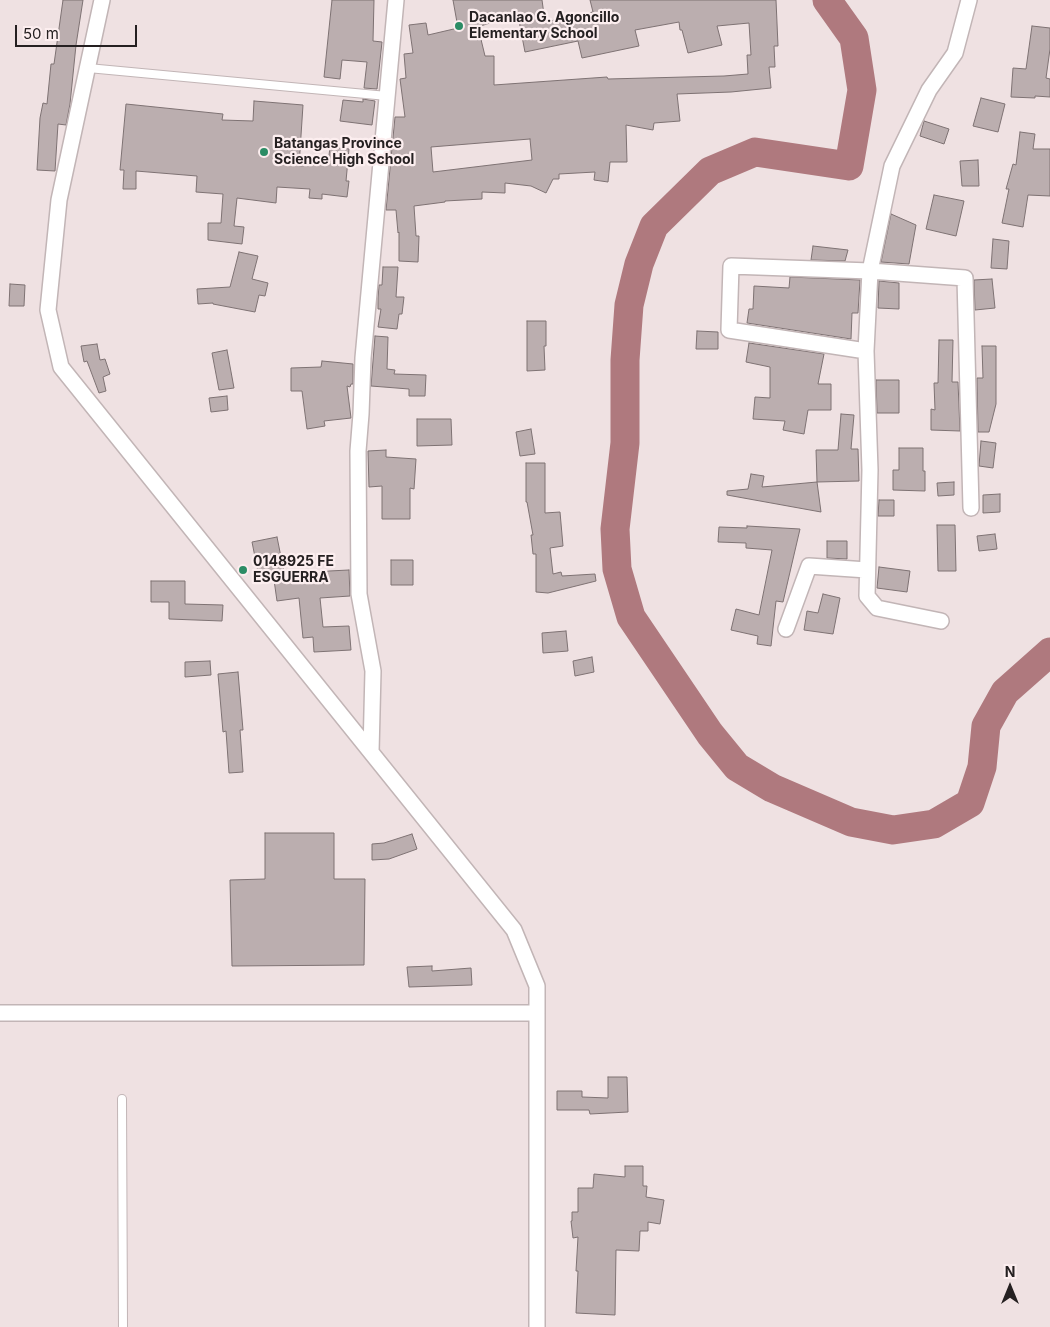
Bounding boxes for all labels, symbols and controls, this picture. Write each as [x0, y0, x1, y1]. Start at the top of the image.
place label: Dacanlao G. Agoncillo Elementary School [469, 10, 619, 42]
scale bar [18, 15, 140, 47]
marker: Dacanlao G. Agoncillo Elementary School [453, 20, 465, 32]
text: 50 m [23, 24, 59, 43]
place label: Batangas Province Science High School [274, 136, 414, 168]
marker: Batangas Province Science High School [258, 146, 270, 158]
place label: 0148925 FE ESGUERRA [253, 554, 334, 586]
marker: 0148925 FE ESGUERRA [237, 564, 249, 576]
north arrow [985, 1262, 1035, 1312]
text: N [1005, 1263, 1015, 1280]

